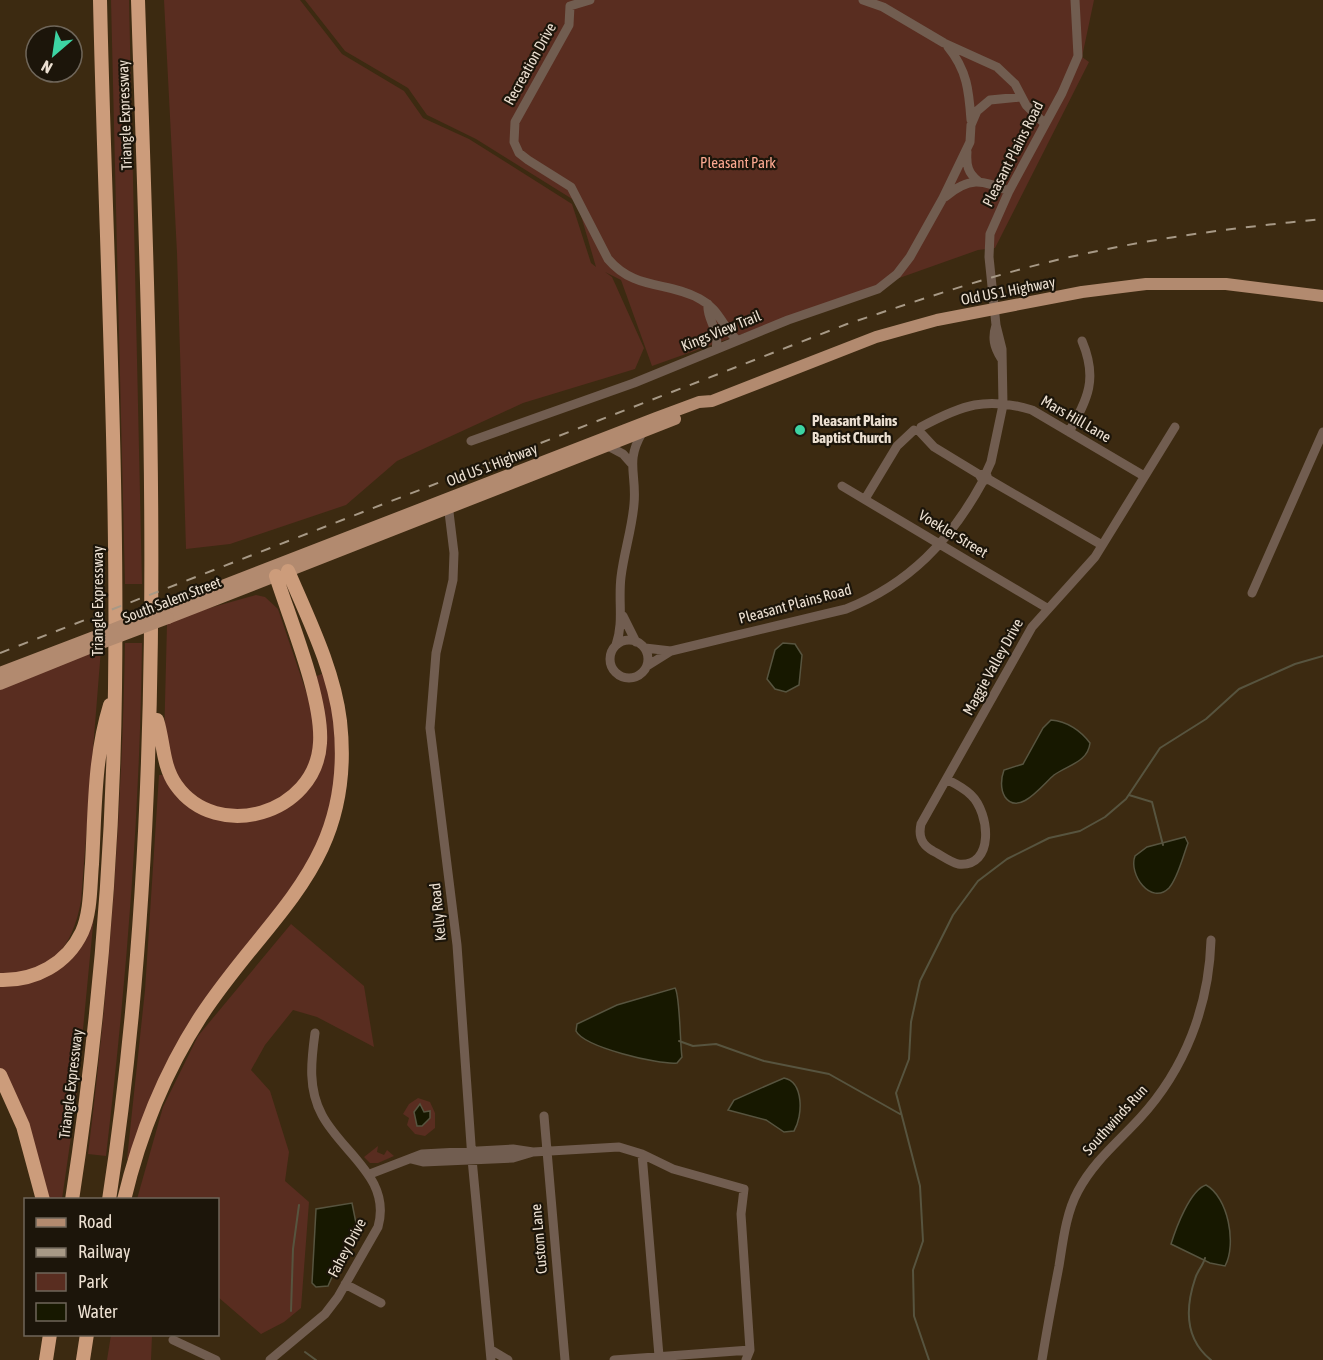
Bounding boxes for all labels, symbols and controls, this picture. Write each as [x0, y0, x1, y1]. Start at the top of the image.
street label: Recreation Drive [500, 20, 559, 108]
north arrow [24, 24, 84, 84]
text: N [38, 57, 55, 77]
street label: Triangle Expressway [114, 60, 135, 170]
street label: Pleasant Plains Road [979, 98, 1046, 209]
park label: Pleasant Park [700, 154, 776, 171]
street label: Old US 1 Highway [959, 273, 1057, 308]
street label: Kings View Trail [678, 307, 763, 354]
street label: Mars Hill Lane [1038, 392, 1114, 445]
place label: Pleasant Plains Baptist Church [812, 412, 898, 446]
marker: Pleasant Plains Baptist Church [793, 423, 807, 437]
street label: Old US 1 Highway [444, 439, 540, 490]
street label: Voekler Street [916, 506, 991, 561]
street label: Triangle Expressway [89, 546, 106, 656]
street label: South Salem Street [120, 573, 223, 626]
street label: Pleasant Plains Road [737, 580, 853, 627]
street label: Maggie Valley Drive [959, 615, 1026, 718]
street label: Kelly Road [426, 882, 449, 942]
street label: Triangle Expressway [55, 1028, 86, 1140]
street label: Southwinds Run [1079, 1081, 1151, 1158]
legend [24, 1198, 219, 1336]
street label: Custom Lane [527, 1203, 550, 1275]
text: Road [78, 1211, 112, 1232]
street label: Fahey Drive [324, 1215, 369, 1280]
text: Railway [78, 1241, 130, 1262]
text: Park [78, 1271, 108, 1292]
text: Water [78, 1301, 118, 1322]

